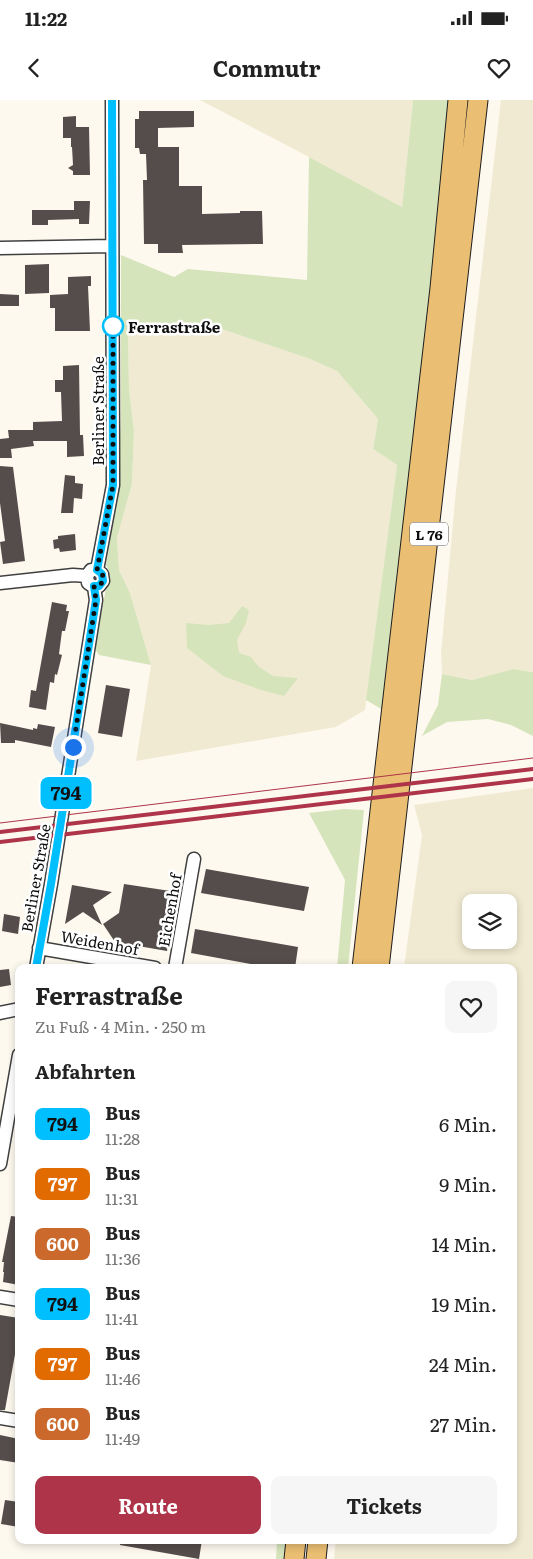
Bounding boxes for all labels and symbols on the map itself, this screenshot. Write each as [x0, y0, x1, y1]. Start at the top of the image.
marker: Ferrastraße [102, 315, 124, 337]
place label: Ferrastraße [128, 315, 221, 338]
street label: Berliner Straße [86, 356, 109, 466]
road number: L 76 [410, 522, 448, 546]
your location [61, 735, 86, 760]
line badge: 794 [37, 777, 95, 809]
street label: Berliner Straße [14, 822, 56, 934]
street label: Eichenhof [151, 871, 187, 948]
street label: Weidenhof [59, 924, 142, 960]

